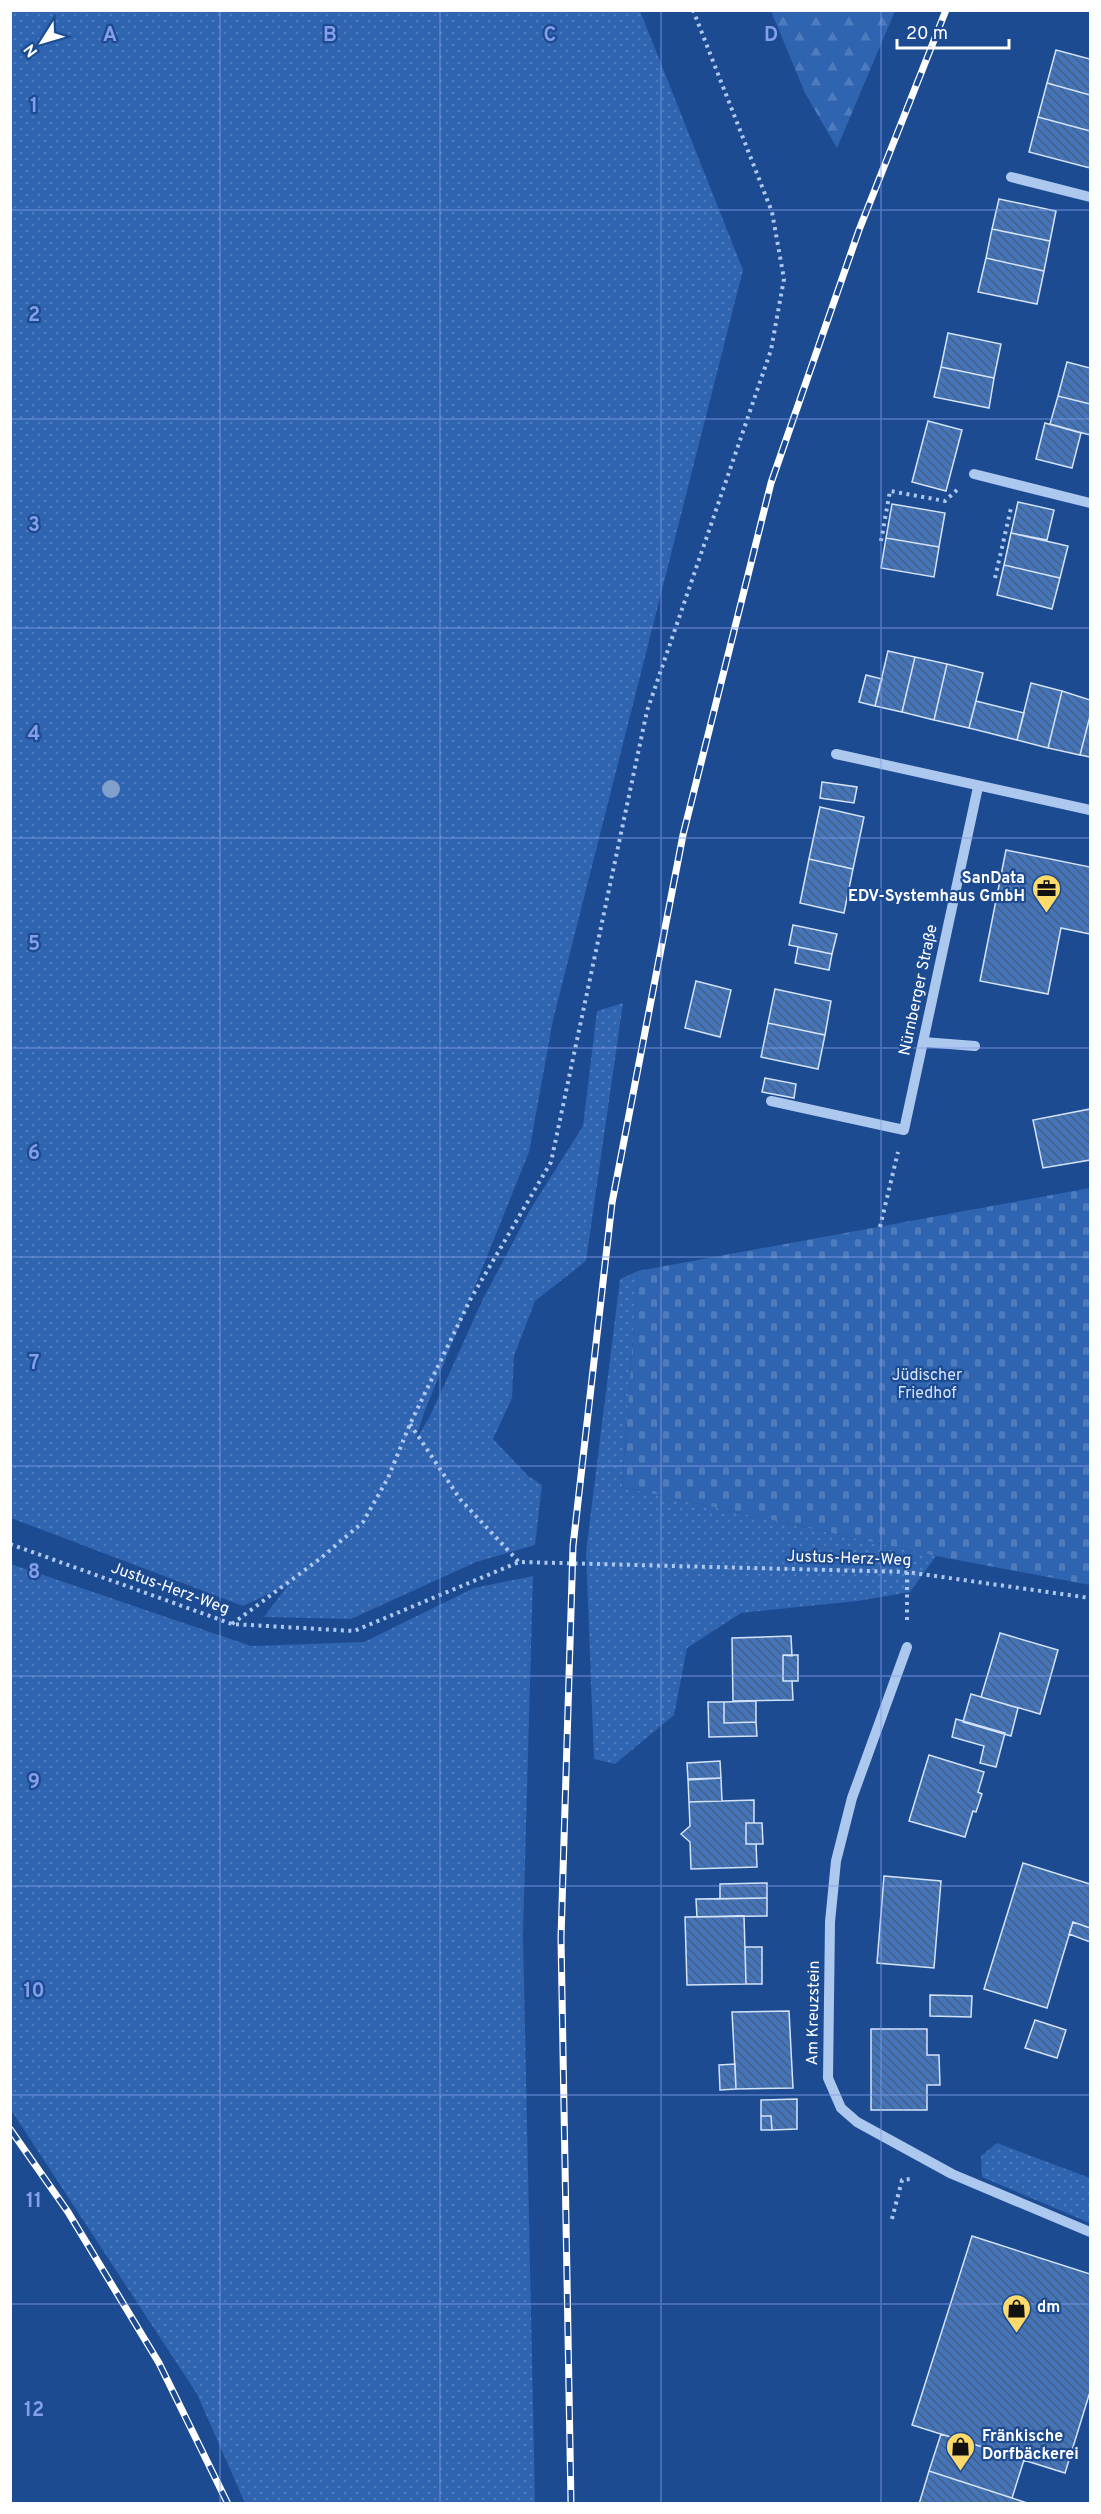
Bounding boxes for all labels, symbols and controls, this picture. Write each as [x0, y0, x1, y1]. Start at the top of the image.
north arrow [12, 12, 72, 72]
scale bar [897, 12, 1010, 50]
text: A [103, 23, 117, 49]
text: B [323, 23, 337, 49]
text: C [544, 23, 556, 49]
text: D [764, 23, 778, 49]
text: 20 m [906, 23, 948, 46]
text: N [20, 39, 43, 60]
text: 1 [30, 94, 38, 120]
text: 2 [28, 303, 40, 329]
text: 3 [28, 513, 40, 539]
text: 4 [28, 722, 40, 748]
place label: SanData EDV-Systemhaus GmbH [848, 869, 1025, 907]
office icon: SanData EDV-Systemhaus GmbH [1030, 872, 1062, 914]
street label: Nürnberger Straße [895, 923, 943, 1057]
text: 5 [28, 932, 40, 958]
text: 6 [28, 1141, 40, 1167]
text: 7 [29, 1351, 39, 1377]
park label: Jüdischer Friedhof [892, 1366, 962, 1404]
street label: Justus-Herz-Weg [786, 1547, 912, 1571]
street label: Justus-Herz-Weg [108, 1558, 232, 1620]
text: 8 [28, 1560, 40, 1586]
text: 9 [28, 1770, 40, 1796]
street label: Am Kreuzstein [803, 1960, 825, 2066]
text: 10 [23, 1979, 45, 2005]
text: 11 [26, 2189, 42, 2215]
shop icon: dm [1000, 2292, 1032, 2334]
place label: dm [1037, 2298, 1060, 2318]
text: 12 [24, 2398, 44, 2424]
place label: Fränkische Dorfbäckerei [982, 2427, 1079, 2465]
shop icon: Fränkische Dorfbäckerei [945, 2430, 977, 2472]

